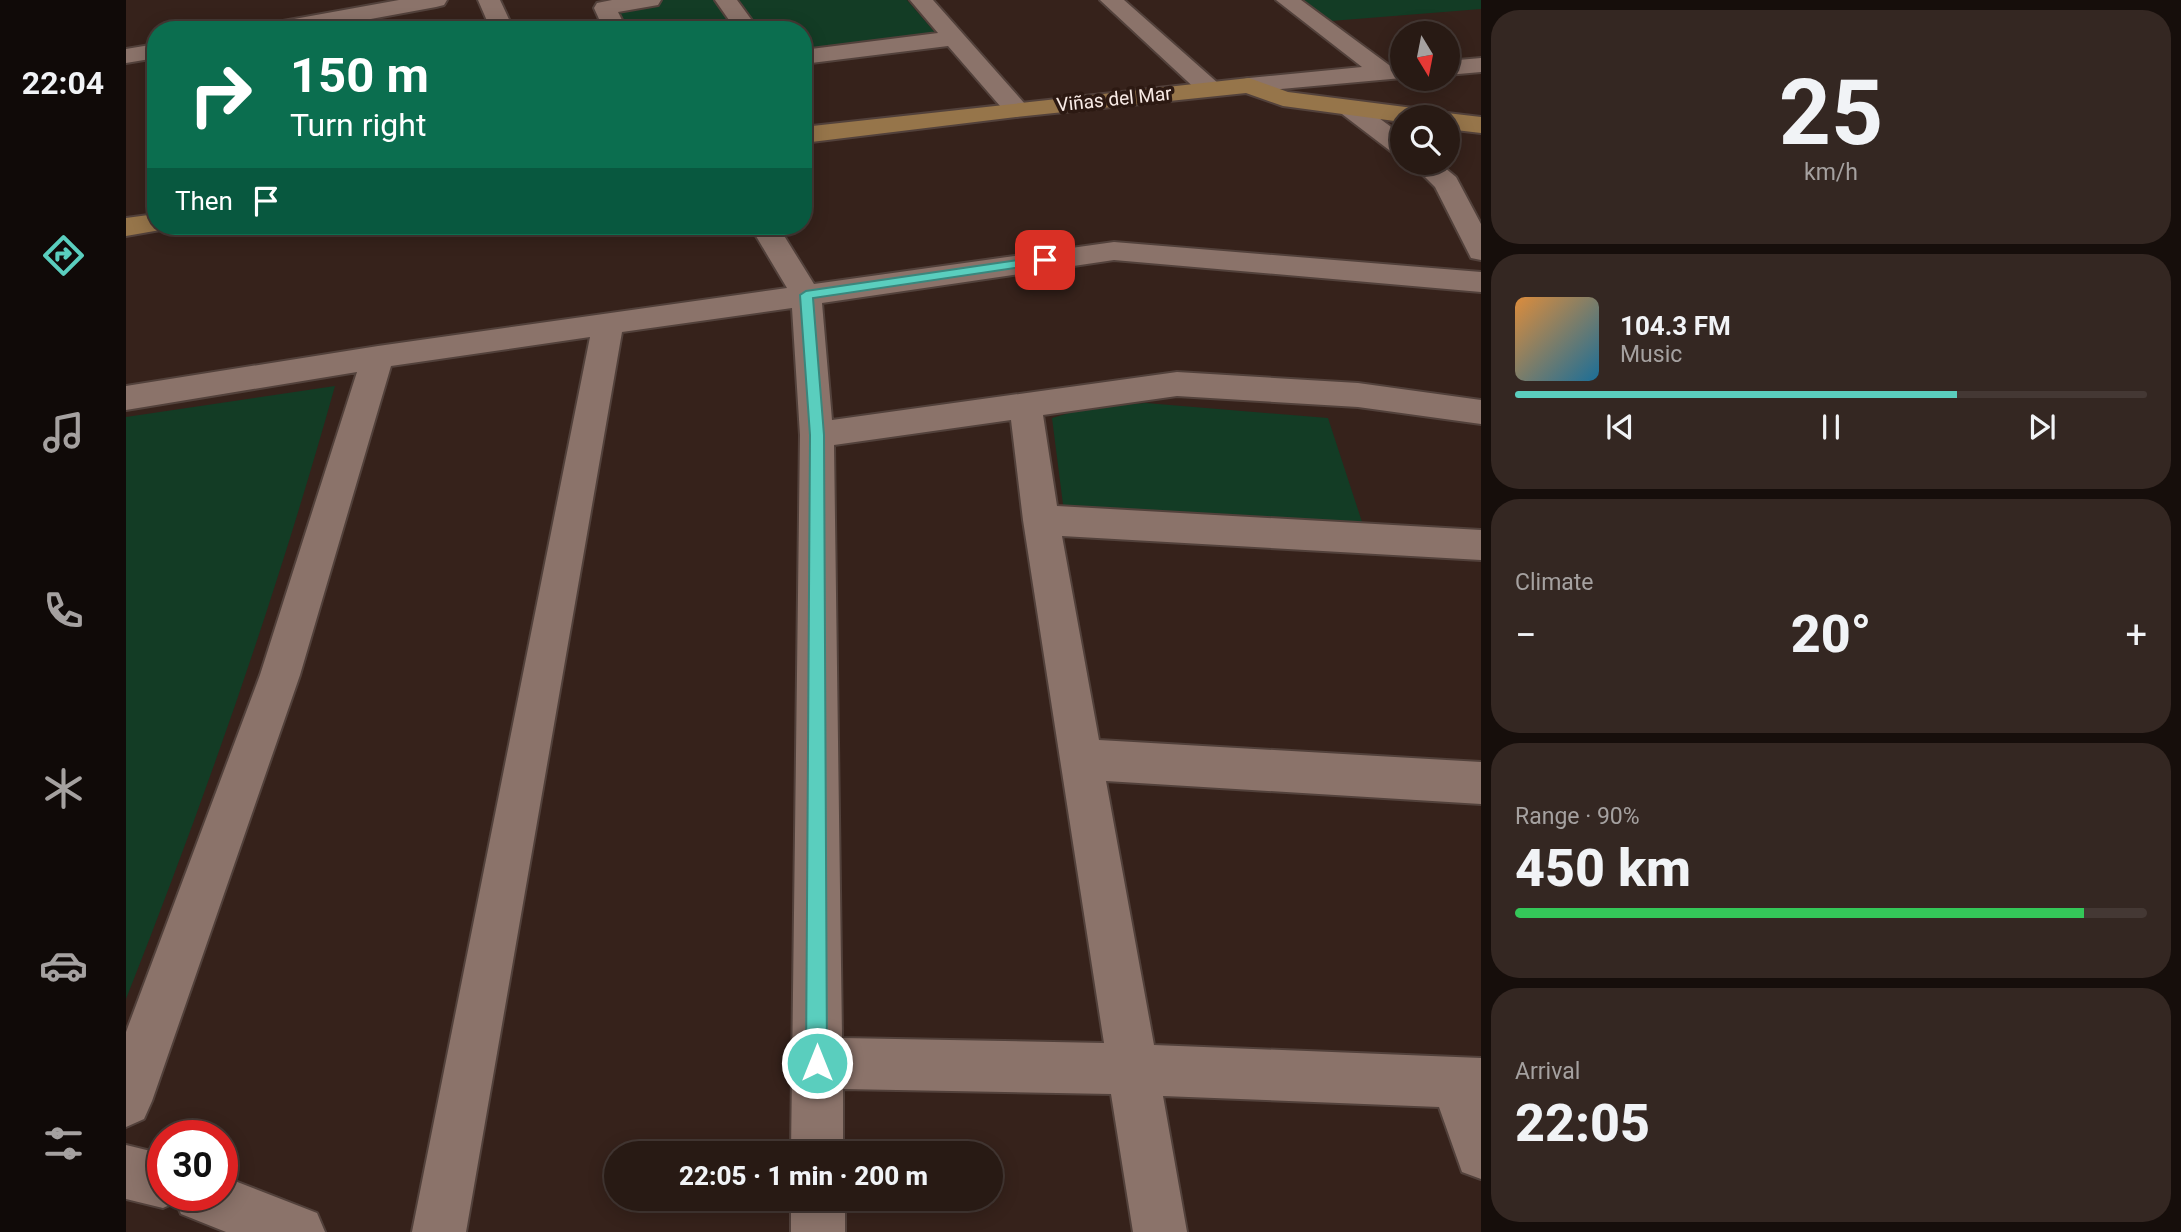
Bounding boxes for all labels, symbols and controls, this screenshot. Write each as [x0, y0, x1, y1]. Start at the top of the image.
north arrow [1390, 21, 1460, 91]
map controls [1390, 21, 1460, 175]
text: 150 m [290, 47, 429, 104]
icon: right [175, 49, 266, 140]
text: 25 [1779, 60, 1883, 166]
text: 22:04 [22, 64, 104, 102]
street label: Viñas del Mar [1055, 81, 1173, 116]
button: search [1390, 105, 1460, 175]
text: Turn right [290, 106, 426, 144]
text: km/h [1804, 159, 1858, 186]
icon: arrive [247, 182, 285, 220]
text: Then [175, 186, 233, 216]
pin [1015, 230, 1075, 290]
icon: directions [39, 231, 88, 280]
icon: arrive [1026, 241, 1064, 279]
text: 104.3 FM [1620, 311, 1731, 341]
text: Music [1620, 341, 1682, 368]
icon: music [39, 408, 88, 457]
icon: previous [1601, 408, 1639, 446]
icon: pause [1812, 408, 1850, 446]
icon: next [2023, 408, 2061, 446]
text: Climate [1515, 569, 1594, 596]
icon: phone [39, 586, 88, 635]
text: 20° [1791, 604, 1871, 665]
text: − [1515, 613, 1537, 657]
text: + [2125, 613, 2147, 657]
icon: climate [39, 764, 88, 813]
text: Range · 90% [1515, 803, 1640, 830]
text: 450 km [1515, 838, 1691, 899]
icon: car [39, 941, 88, 990]
position arrow [780, 1026, 854, 1100]
text: Arrival [1515, 1058, 1580, 1085]
text: 22:05 [1515, 1093, 1650, 1154]
icon: filters [39, 1119, 88, 1168]
speed limit sign: 30 [147, 1120, 238, 1211]
text: 22:05 · 1 min · 200 m [679, 1161, 928, 1191]

